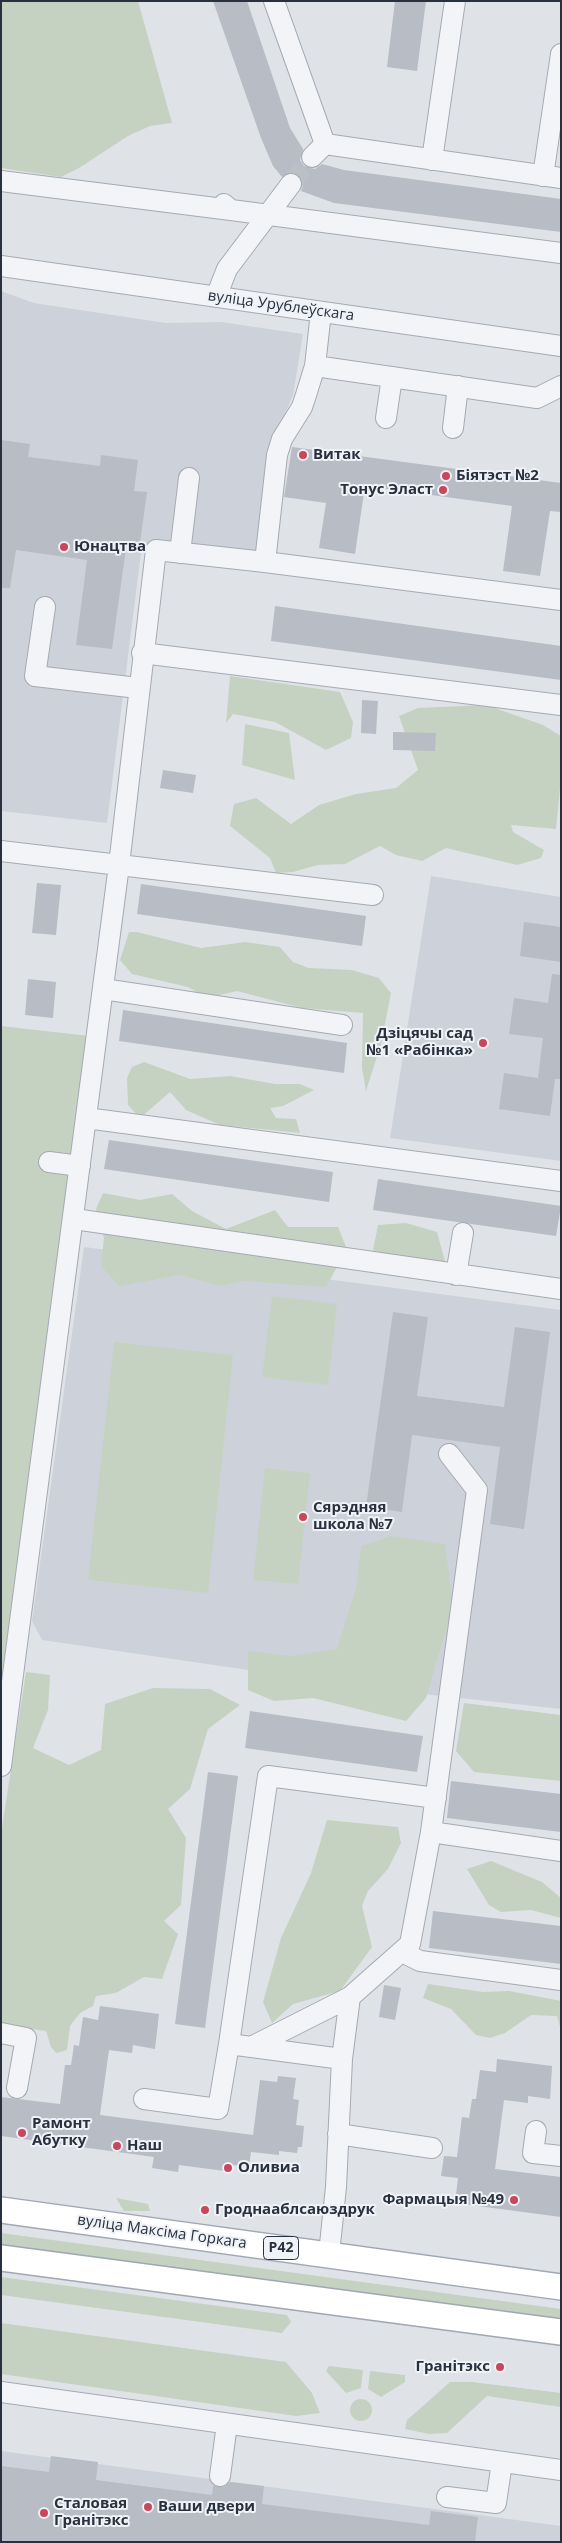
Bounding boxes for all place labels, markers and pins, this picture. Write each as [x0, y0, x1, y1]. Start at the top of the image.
place label: Витак [313, 446, 361, 464]
marker: Витак [297, 449, 309, 461]
place label: Біятэст №2 [456, 467, 539, 485]
marker: Біятэст №2 [440, 470, 452, 482]
place label: Тонус Эласт [340, 481, 433, 499]
marker: Тонус Эласт [437, 484, 449, 496]
place label: Юнацтва [74, 538, 146, 556]
marker: Юнацтва [58, 541, 70, 553]
place label: Дзіцячы сад №1 «Рабінка» [366, 1025, 473, 1060]
marker: Дзіцячы сад №1 «Рабінка» [477, 1037, 489, 1049]
place label: Сярэдняя школа №7 [313, 1499, 393, 1534]
marker: Сярэдняя школа №7 [297, 1511, 309, 1523]
place label: Рамонт Абутку [32, 2115, 91, 2150]
marker: Рамонт Абутку [16, 2127, 28, 2139]
place label: Наш [127, 2137, 162, 2155]
marker: Наш [111, 2140, 123, 2152]
place label: Оливиа [238, 2159, 300, 2177]
marker: Оливиа [222, 2162, 234, 2174]
place label: Фармацыя №49 [382, 2191, 504, 2209]
marker: Фармацыя №49 [508, 2194, 520, 2206]
place label: Гроднааблсаюздрук [215, 2201, 375, 2219]
marker: Гроднааблсаюздрук [199, 2204, 211, 2216]
place label: Гранітэкс [416, 2358, 490, 2376]
marker: Гранітэкс [494, 2361, 506, 2373]
place label: Сталовая Гранітэкс [54, 2495, 128, 2530]
place label: Ваши двери [158, 2498, 255, 2516]
marker: Ваши двери [142, 2501, 154, 2513]
marker: Сталовая Гранітэкс [38, 2507, 50, 2519]

